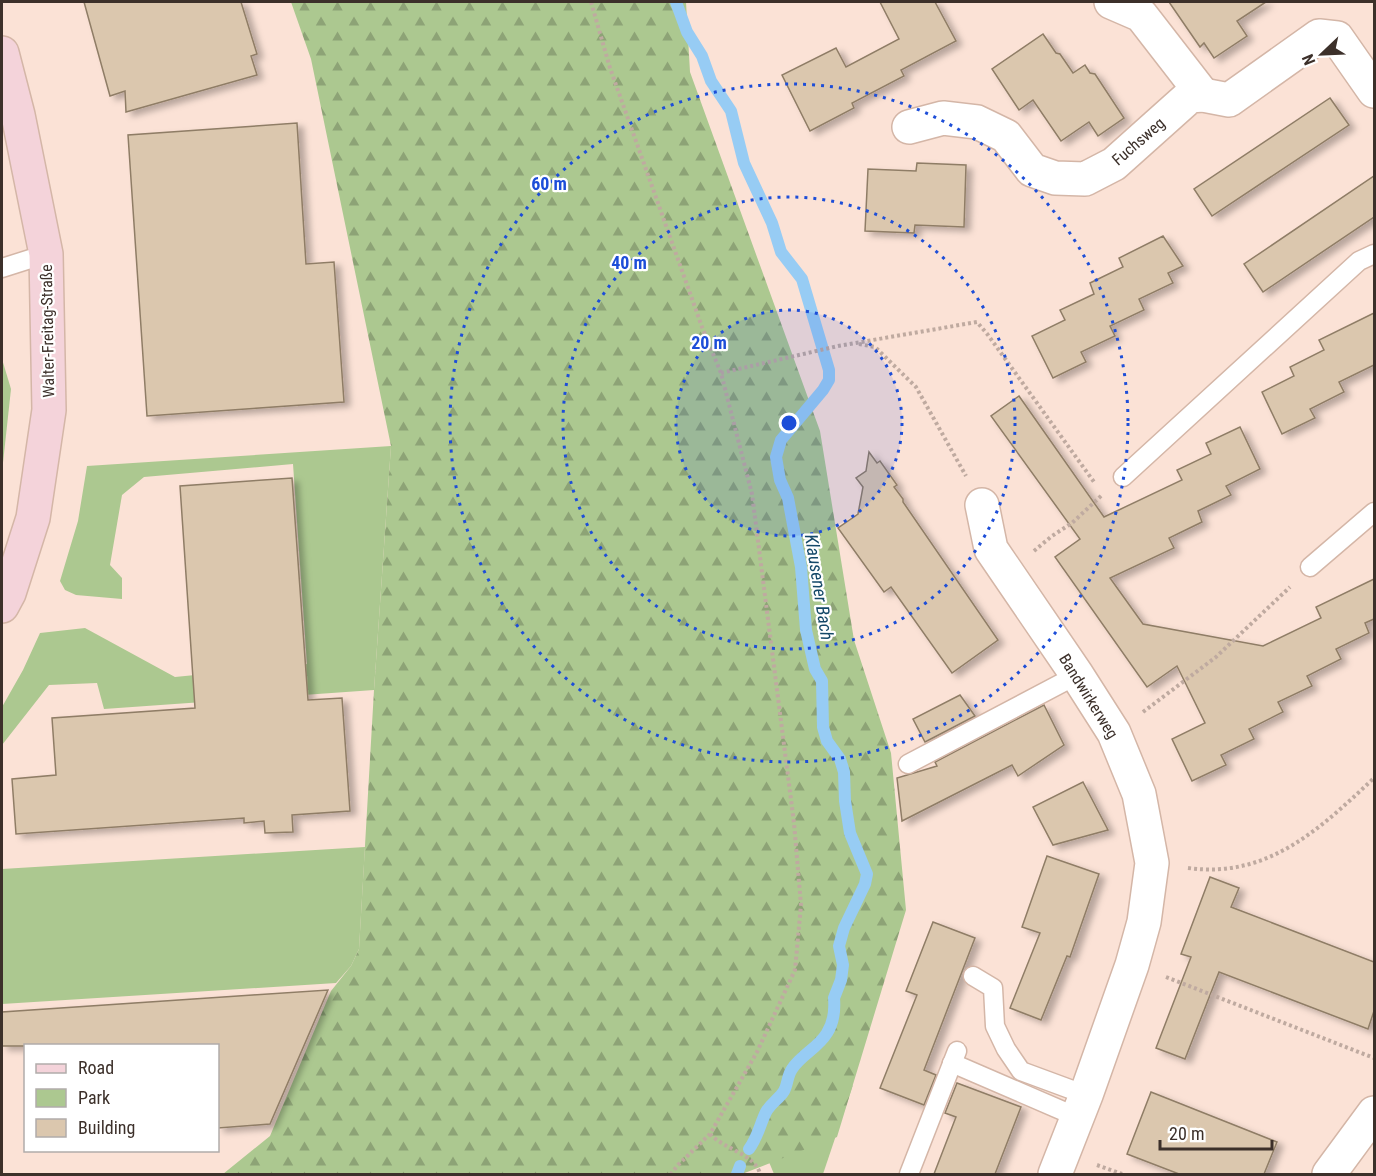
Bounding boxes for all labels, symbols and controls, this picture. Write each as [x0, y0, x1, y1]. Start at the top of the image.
north arrow [1292, 24, 1352, 84]
text: N [1298, 51, 1319, 68]
street label: Fuchsweg [1108, 113, 1169, 169]
text: 60 m [531, 173, 567, 194]
text: 40 m [611, 252, 647, 273]
street label: Walter-Freitag-Straße [37, 264, 58, 398]
text: 20 m [691, 332, 727, 353]
centre of rings [779, 413, 799, 433]
water label: Klausener Bach [801, 532, 838, 641]
street label: Bandwirkerweg [1055, 650, 1122, 742]
legend [24, 1044, 219, 1152]
text: Road [78, 1057, 114, 1078]
text: Park [78, 1087, 110, 1108]
scale bar [1160, 1113, 1272, 1151]
text: Building [78, 1117, 135, 1138]
text: 20 m [1169, 1123, 1204, 1144]

